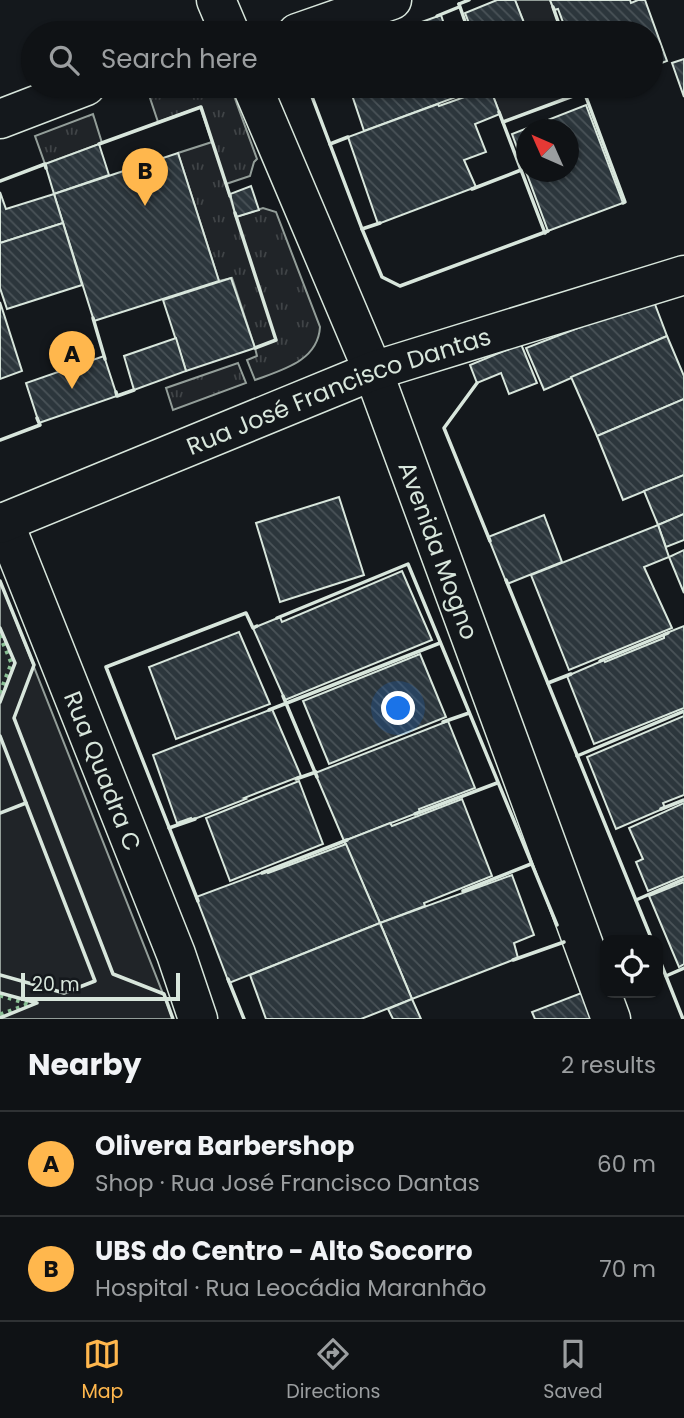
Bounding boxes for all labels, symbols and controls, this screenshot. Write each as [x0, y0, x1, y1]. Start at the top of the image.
search box [21, 21, 663, 98]
icon: search [45, 41, 83, 79]
text: Search here [101, 41, 258, 77]
north arrow [516, 119, 579, 182]
pin: B [122, 148, 168, 206]
street label: Rua José Francisco Dantas [181, 319, 495, 462]
pin: A [49, 331, 95, 389]
street label: Avenida Mogno [391, 456, 487, 644]
street label: Rua Quadra C [56, 686, 150, 856]
your location [381, 691, 415, 725]
map controls [600, 935, 663, 998]
button: locate [600, 935, 663, 998]
scale bar [21, 970, 180, 1002]
text: 20 m [32, 971, 80, 998]
text: Nearby [28, 1043, 142, 1086]
text: 2 results [561, 1049, 656, 1081]
text: Olivera Barbershop [95, 1128, 354, 1164]
text: A [43, 1148, 59, 1180]
text: 60 m [597, 1148, 656, 1180]
text: Shop · Rua José Francisco Dantas [95, 1167, 480, 1199]
text: UBS do Centro - Alto Socorro [95, 1233, 473, 1269]
text: B [43, 1253, 59, 1285]
text: 70 m [599, 1253, 656, 1285]
text: Hospital · Rua Leocádia Maranhão [95, 1272, 486, 1304]
tab: Map [81, 1335, 123, 1406]
tab: Directions [286, 1335, 381, 1406]
tab: Saved [543, 1335, 603, 1406]

